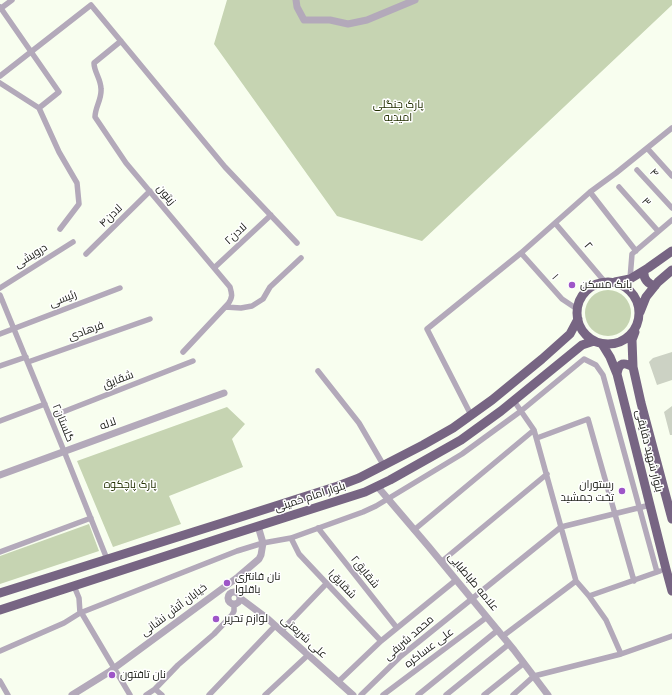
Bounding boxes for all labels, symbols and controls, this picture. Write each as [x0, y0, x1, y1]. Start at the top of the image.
park label: پارک جنگلی امیدیه [373, 98, 423, 124]
street label: ۴ [647, 166, 661, 180]
street label: زیتون [154, 182, 178, 208]
street label: ۳ [639, 195, 653, 209]
street label: لادن۴ [97, 202, 125, 230]
street label: لادن۲ [222, 220, 250, 248]
street label: ۲ [581, 240, 595, 252]
street label: درویشی [12, 241, 50, 271]
street label: ۱ [549, 271, 561, 283]
place label: بانک مسکن [580, 278, 632, 292]
marker: بانک مسکن [567, 280, 577, 290]
street label: رئیسی [47, 288, 79, 310]
street label: فرهادی [66, 318, 106, 344]
street label: شقایق [101, 368, 135, 392]
street label: گلستان۲ [49, 402, 77, 444]
street label: بلوار شهید دقایقی [632, 408, 666, 494]
street label: لاله [98, 415, 118, 433]
park label: پارک پاچکوه [104, 478, 156, 492]
place label: رستوران تخت جمشید [561, 478, 614, 504]
street label: بلوار امام خمینی [273, 479, 347, 515]
marker: رستوران تخت جمشید [617, 486, 627, 496]
street label: علامه طباطبایی [445, 550, 501, 614]
street label: شقایق۲ [348, 553, 382, 591]
street label: شقایق۱ [325, 566, 359, 602]
place label: نان فانتزی باقلوا [235, 570, 280, 596]
marker: نان فانتزی باقلوا [222, 578, 232, 588]
street label: خیابان آتش نشانی [138, 581, 210, 639]
place label: لوازم تحریر [224, 612, 268, 626]
street label: علی شریعتی [278, 613, 330, 661]
street label: محمد شریفی [381, 613, 437, 663]
marker: لوازم تحریر [211, 614, 221, 624]
street label: علی عساکره [402, 625, 456, 671]
place label: نان تافتون [120, 668, 166, 682]
marker: نان تافتون [107, 670, 117, 680]

